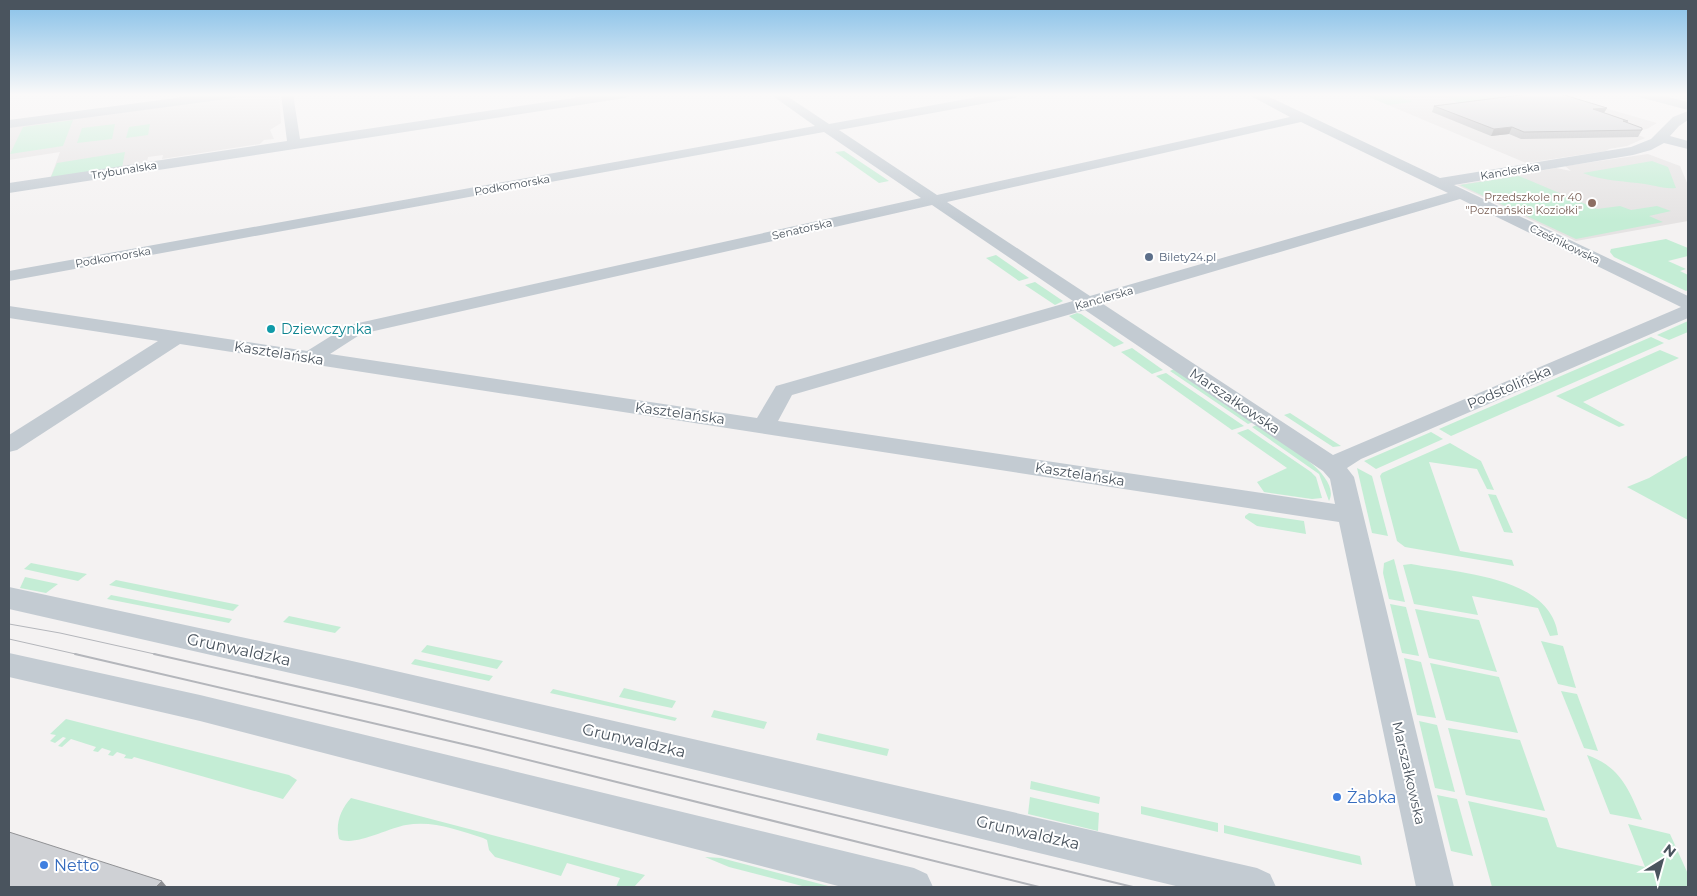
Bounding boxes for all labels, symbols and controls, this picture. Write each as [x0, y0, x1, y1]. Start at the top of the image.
street label: Trybunalska [90, 158, 158, 182]
street label: Kanclerska [1479, 159, 1541, 183]
street label: Podkomorska [473, 171, 551, 199]
place label: Przedszkole nr 40 "Poznańskie Koziołki" [1465, 190, 1582, 217]
marker: Przedszkole nr 40 "Poznańskie Koziołki" [1586, 197, 1598, 209]
street label: Senatorska [771, 215, 833, 243]
street label: Cześnikowska [1528, 221, 1602, 267]
street label: Podkomorska [74, 243, 152, 271]
place label: Bilety24.pl [1159, 250, 1216, 264]
marker: Bilety24.pl [1143, 251, 1155, 263]
street label: Kanclerska [1073, 283, 1135, 313]
place label: Dziewczynka [281, 320, 372, 338]
marker: Dziewczynka [265, 323, 277, 335]
street label: Kasztelańska [233, 337, 325, 369]
street label: Podstolińska [1464, 361, 1554, 413]
street label: Marszałkowska [1186, 364, 1284, 438]
street label: Kasztelańska [634, 398, 726, 428]
street label: Kasztelańska [1034, 458, 1126, 490]
street label: Grunwaldzka [185, 629, 292, 670]
street label: Grunwaldzka [580, 719, 687, 762]
street label: Marszałkowska [1388, 720, 1430, 826]
place label: Żabka [1347, 788, 1397, 807]
marker: Żabka [1331, 791, 1343, 803]
street label: Grunwaldzka [974, 811, 1081, 854]
north arrow [1637, 836, 1687, 886]
text: N [1660, 840, 1680, 861]
place label: Netto [54, 856, 99, 875]
marker: Netto [38, 859, 50, 871]

